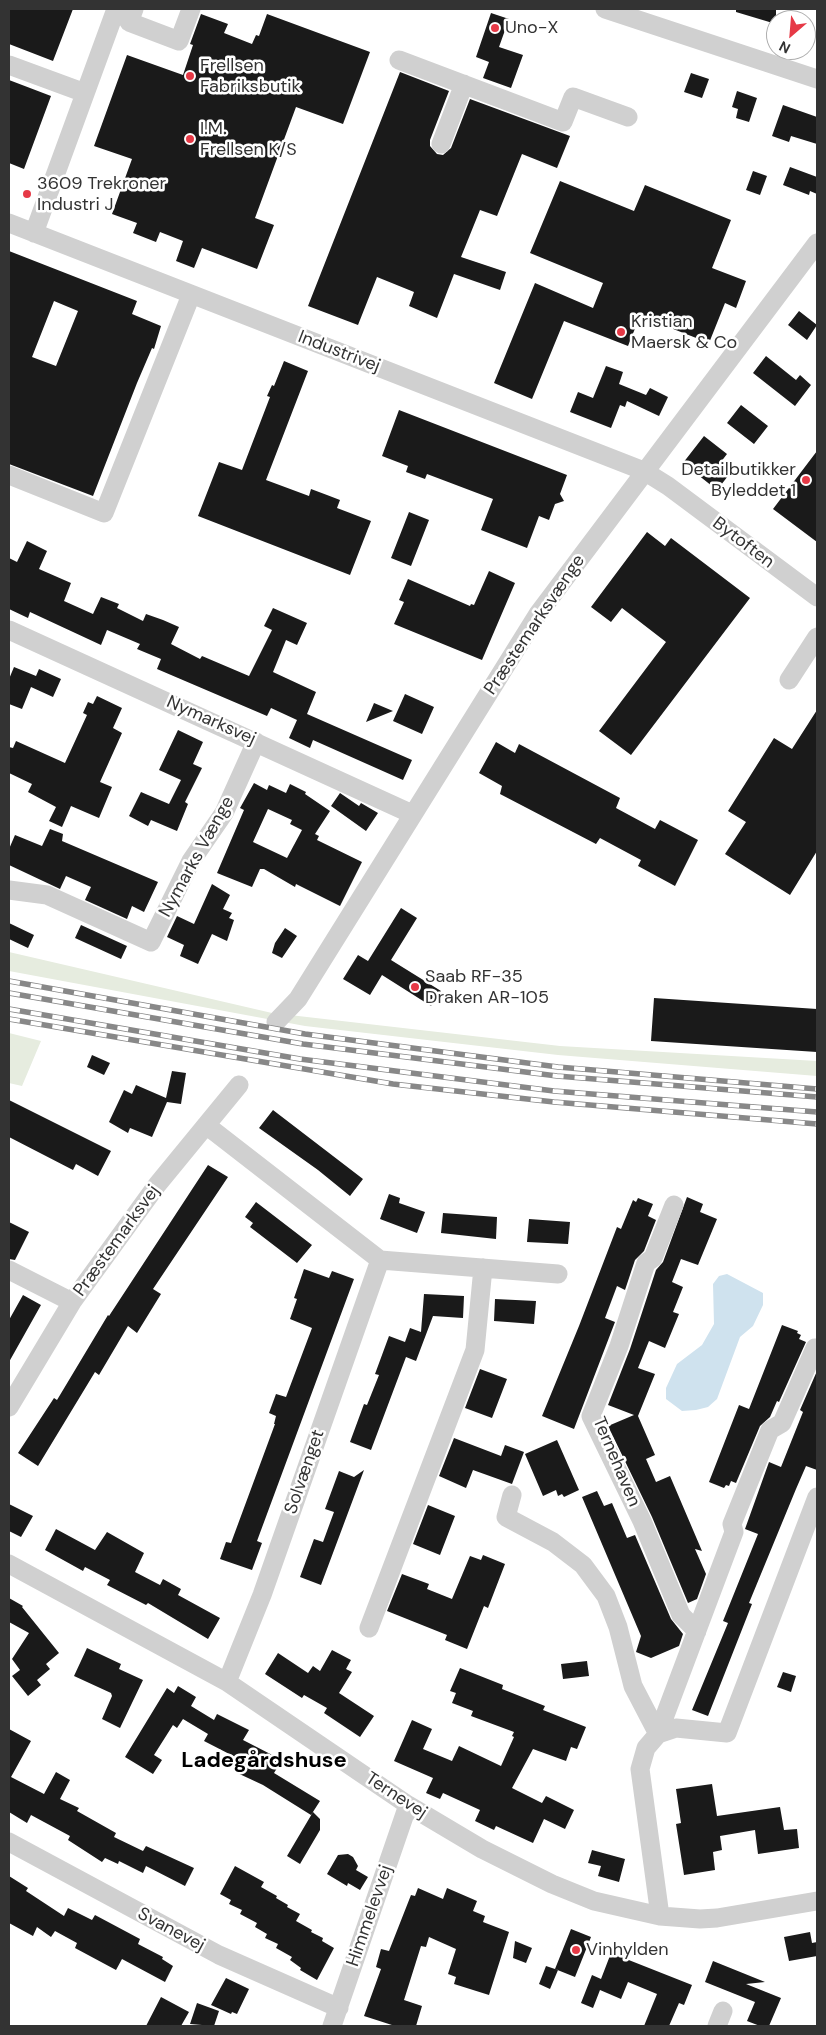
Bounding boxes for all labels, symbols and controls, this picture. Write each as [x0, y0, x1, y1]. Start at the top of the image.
north arrow [766, 10, 816, 60]
place label: Uno-X [505, 17, 558, 39]
marker: Uno-X [489, 22, 501, 34]
text: N [776, 37, 793, 58]
place label: Frellsen Fabriksbutik [200, 55, 301, 98]
marker: Frellsen Fabriksbutik [184, 70, 196, 82]
place label: I.M. Frellsen K/S [200, 118, 297, 160]
marker: I.M. Frellsen K/S [184, 133, 196, 145]
place label: 3609 Trekroner Industri J [37, 173, 166, 215]
marker: 3609 Trekroner Industri J [21, 188, 33, 200]
place label: Kristian Maersk & Co [631, 311, 737, 354]
street label: Industrivej [295, 326, 383, 378]
marker: Kristian Maersk & Co [615, 326, 627, 338]
place label: Detailbutikker Byleddet 1 [681, 459, 796, 502]
marker: Detailbutikker Byleddet 1 [800, 474, 812, 486]
street label: Bytoften [708, 513, 778, 573]
street label: Præstemarksvænge [480, 551, 590, 699]
street label: Nymarksvej [163, 692, 259, 750]
street label: Nymarks Vænge [155, 793, 239, 921]
place label: Saab RF-35 Draken AR-105 [425, 966, 549, 1009]
marker: Saab RF-35 Draken AR-105 [409, 981, 421, 993]
street label: Præstemarksvej [69, 1181, 165, 1301]
street label: Ternehaven [587, 1414, 645, 1510]
street label: Solvænget [281, 1427, 329, 1517]
district label: Ladegårdshuse [181, 1748, 347, 1774]
street label: Ternevej [361, 1768, 431, 1824]
street label: Himmelevvej [343, 1862, 397, 1970]
street label: Svanevej [134, 1903, 208, 1957]
place label: Vinhylden [586, 1939, 669, 1961]
marker: Vinhylden [570, 1944, 582, 1956]

